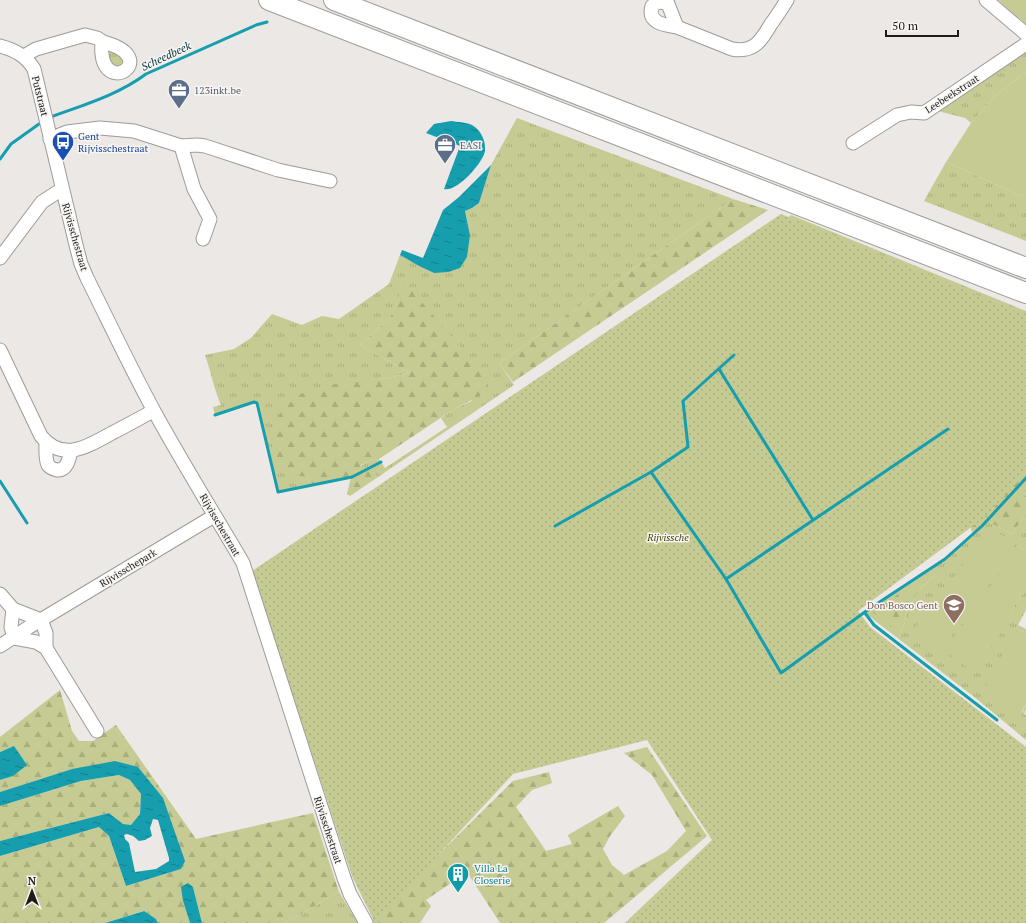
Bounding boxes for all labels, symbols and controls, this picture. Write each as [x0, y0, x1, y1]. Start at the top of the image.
scale bar [886, 12, 958, 38]
text: 50 m [892, 18, 919, 33]
water label: Scheedbeek [139, 38, 194, 74]
street label: Leebeekstraat [922, 72, 982, 116]
street label: Putstraat [29, 74, 51, 118]
office icon: 123inkt.be [166, 77, 192, 110]
place label: 123inkt.be [194, 84, 241, 97]
bus stop icon: Gent Rijvisschestraat [50, 129, 76, 162]
place label: Gent Rijvisschestraat [78, 130, 149, 155]
office icon: EASI [432, 132, 458, 165]
place label: EASI [460, 139, 482, 152]
street label: Rijvisschestraat [59, 201, 91, 273]
street label: Rijvisschestraat [197, 491, 243, 559]
park label: Rijvissche [646, 531, 689, 544]
street label: Rijvisschepark [97, 545, 160, 590]
school or university icon: Don Bosco Gent [941, 592, 967, 625]
place label: Don Bosco Gent [867, 599, 938, 612]
street label: Rijvisschestraat [311, 795, 345, 866]
building icon: Villa La Closerie [445, 861, 471, 894]
place label: Villa La Closerie [474, 862, 510, 887]
north arrow [12, 871, 52, 911]
text: N [28, 874, 37, 888]

